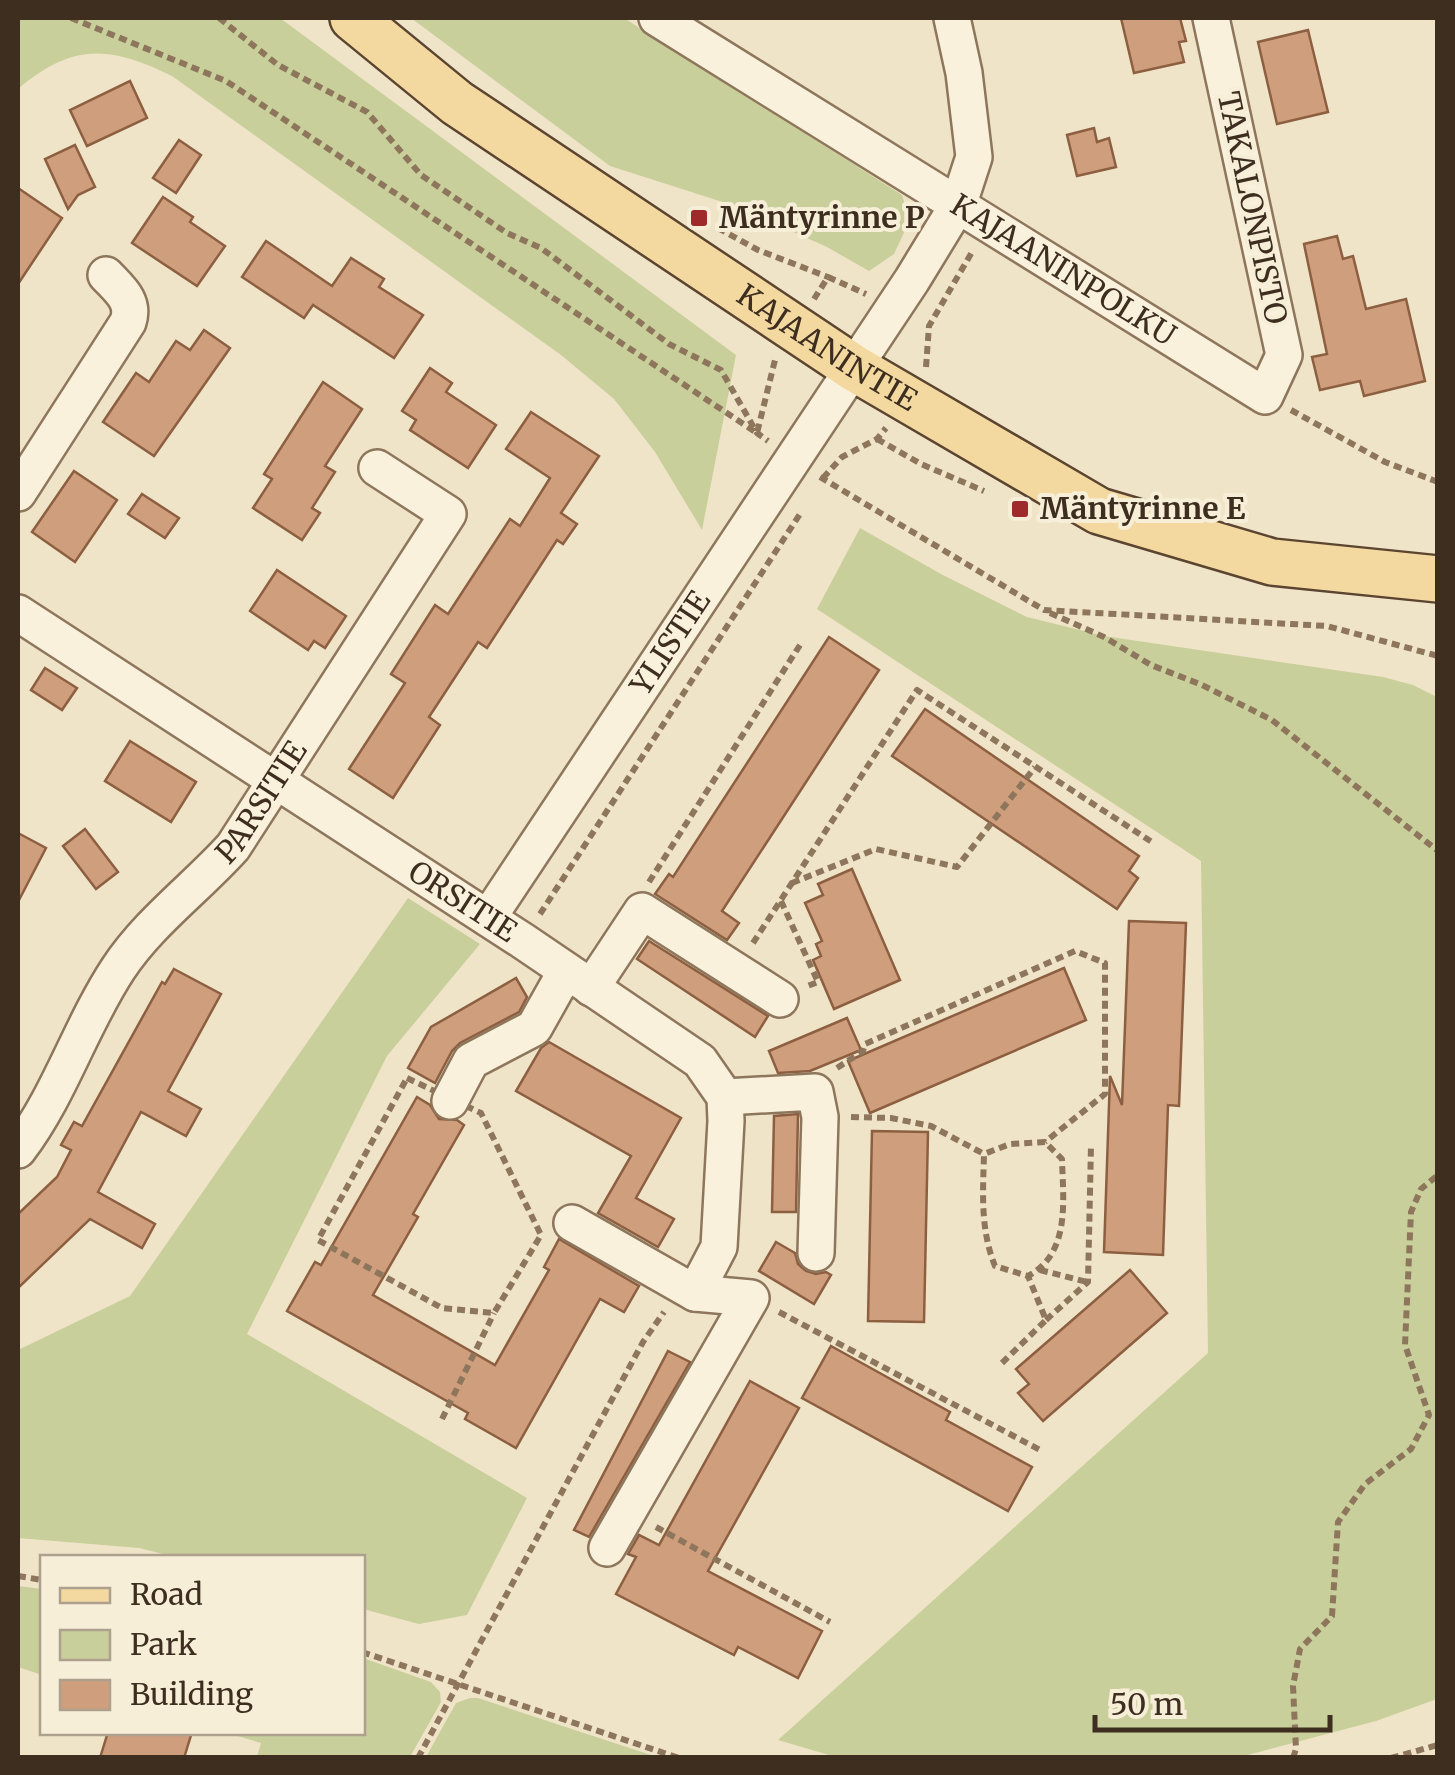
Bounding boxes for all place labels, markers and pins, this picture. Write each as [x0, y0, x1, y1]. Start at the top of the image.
place label: Mäntyrinne P [719, 198, 925, 236]
marker: Mäntyrinne P [688, 207, 710, 229]
place label: Mäntyrinne E [1040, 489, 1246, 527]
marker: Mäntyrinne E [1009, 498, 1031, 520]

